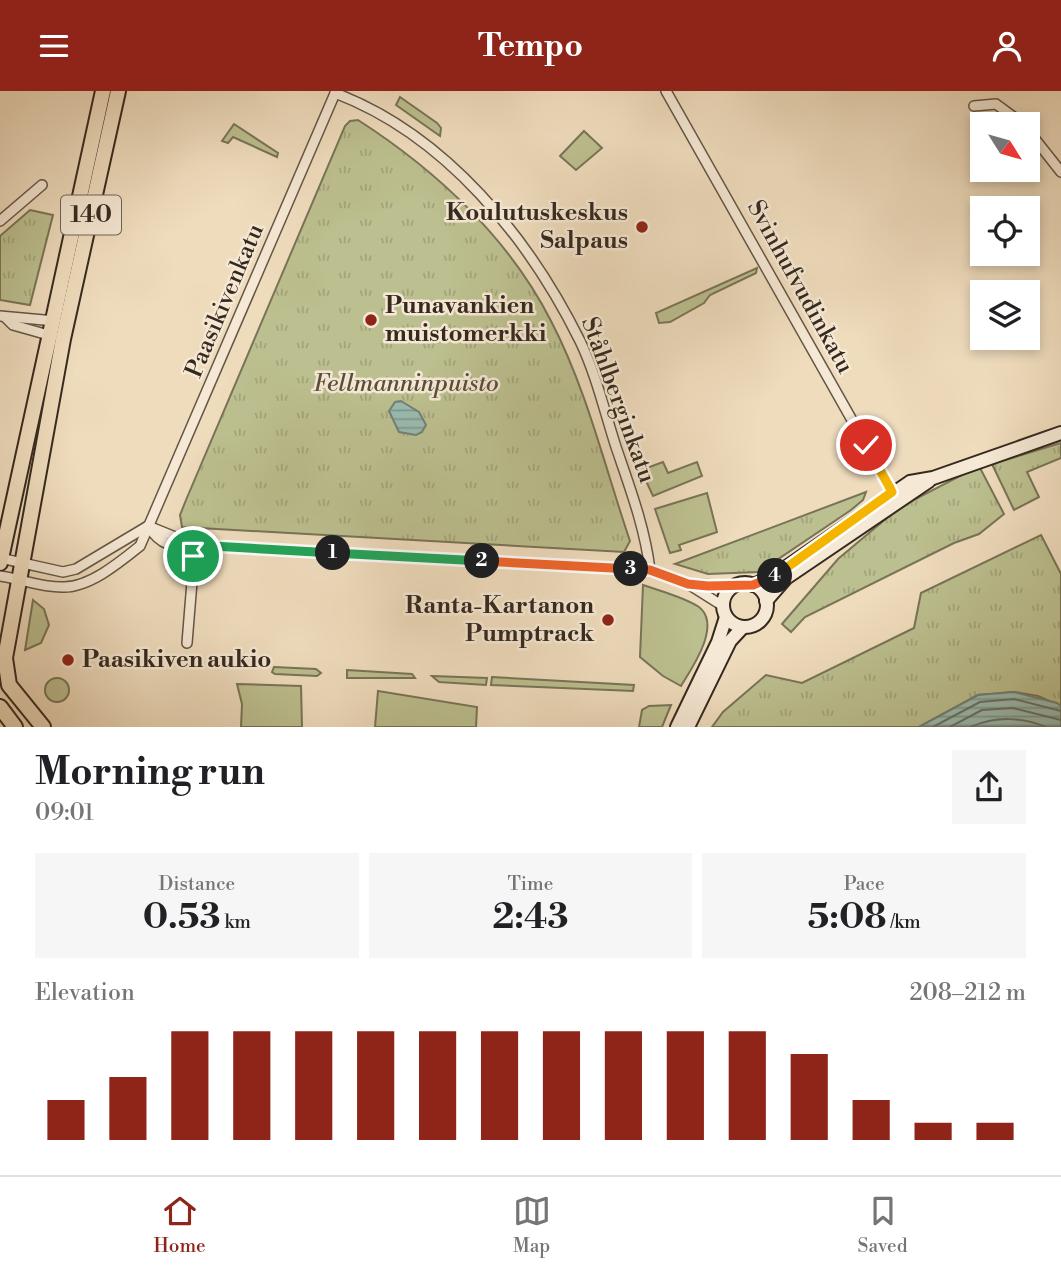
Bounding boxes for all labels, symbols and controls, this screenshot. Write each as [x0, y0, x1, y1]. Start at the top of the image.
text: Tempo [478, 26, 583, 66]
icon: menu [35, 27, 73, 65]
icon: person [988, 27, 1026, 65]
north arrow [970, 112, 1040, 182]
map controls [970, 112, 1040, 350]
street label: Svinhufvudinkatu [740, 195, 860, 379]
road number: 140 [61, 196, 121, 235]
button: locate [970, 196, 1040, 266]
place label: Koulutuskeskus Salpaus [446, 198, 628, 256]
street label: Paasikivenkatu [179, 219, 271, 382]
marker: Koulutuskeskus Salpaus [634, 219, 650, 235]
button: layers [970, 280, 1040, 350]
place label: Punavankien muistomerkki [385, 291, 547, 349]
marker: Punavankien muistomerkki [363, 312, 379, 328]
street label: Ståhlberginkatu [574, 313, 662, 487]
park label: Fellmanninpuisto [313, 369, 499, 399]
pin [836, 415, 896, 475]
icon: check [847, 426, 885, 464]
pin [163, 526, 223, 586]
pin: 1 [316, 535, 350, 571]
icon: arrive [174, 537, 212, 575]
text: 1 [328, 540, 337, 564]
pin: 2 [464, 543, 500, 579]
text: 2 [476, 548, 487, 572]
pin: 3 [614, 552, 648, 587]
text: 3 [625, 556, 636, 580]
pin: 4 [758, 559, 792, 594]
text: 4 [768, 563, 781, 587]
place label: Ranta-Kartanon Pumptrack [405, 591, 595, 649]
marker: Ranta-Kartanon Pumptrack [600, 612, 616, 628]
place label: Paasikiven aukio [82, 645, 271, 675]
marker: Paasikiven aukio [60, 652, 76, 668]
text: Morning run [35, 749, 265, 796]
button: share [952, 750, 1026, 824]
text: 09:01 [35, 799, 94, 827]
text: Distance [158, 872, 235, 896]
text: Time [508, 872, 553, 896]
text: Pace [844, 872, 885, 896]
text: 0.53 [143, 896, 220, 939]
text: 2:43 [492, 896, 568, 939]
text: 5:08 [808, 896, 887, 939]
text: km [220, 910, 251, 934]
text: /km [887, 910, 921, 934]
text: Elevation [35, 979, 135, 1007]
text: 208–212 m [909, 979, 1026, 1007]
tab: Home [153, 1192, 206, 1258]
tab: Map [513, 1192, 551, 1258]
tab: Saved [858, 1192, 907, 1258]

